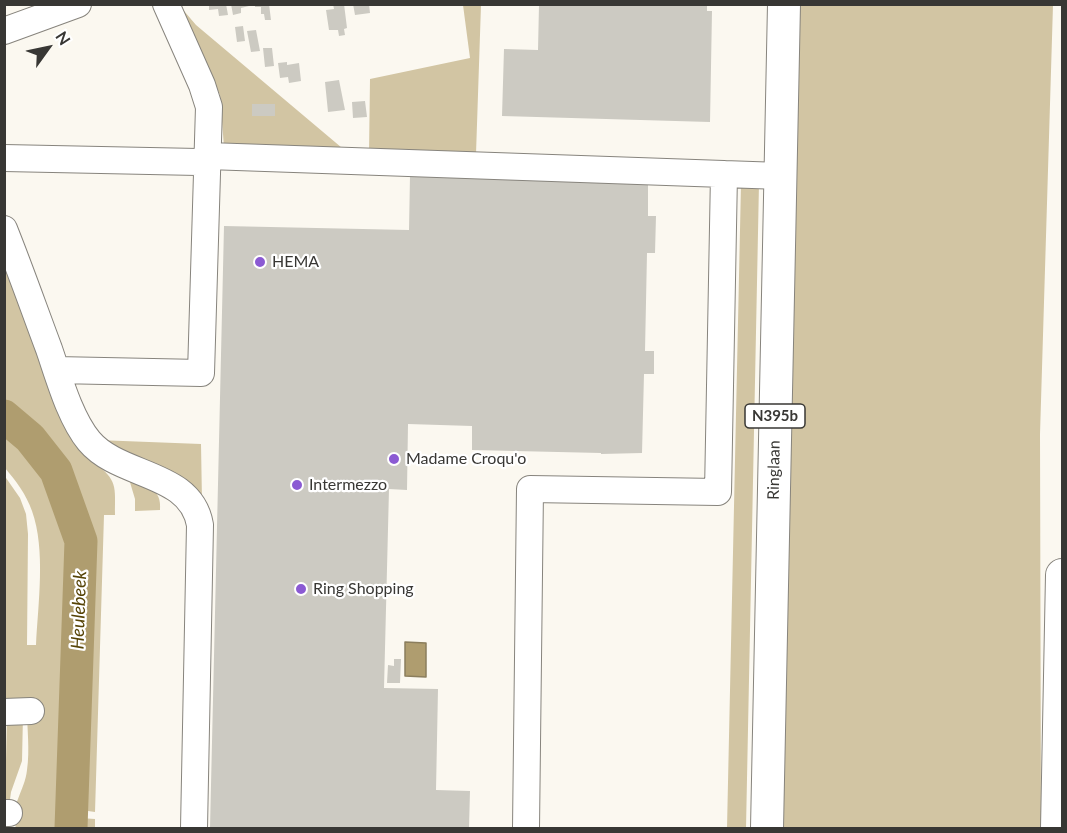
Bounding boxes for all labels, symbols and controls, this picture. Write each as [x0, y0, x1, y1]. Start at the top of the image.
north arrow [18, 18, 78, 78]
text: N [52, 28, 75, 48]
place label: HEMA [272, 252, 319, 272]
marker: HEMA [253, 255, 267, 269]
road number: N395b [745, 404, 805, 428]
street label: Ringlaan [764, 440, 784, 500]
place label: Madame Croqu'o [406, 449, 526, 469]
marker: Madame Croqu'o [387, 452, 401, 466]
place label: Intermezzo [309, 475, 387, 495]
marker: Intermezzo [290, 478, 304, 492]
water label: Heulebeek [67, 570, 91, 650]
place label: Ring Shopping [313, 579, 414, 599]
marker: Ring Shopping [294, 582, 308, 596]

